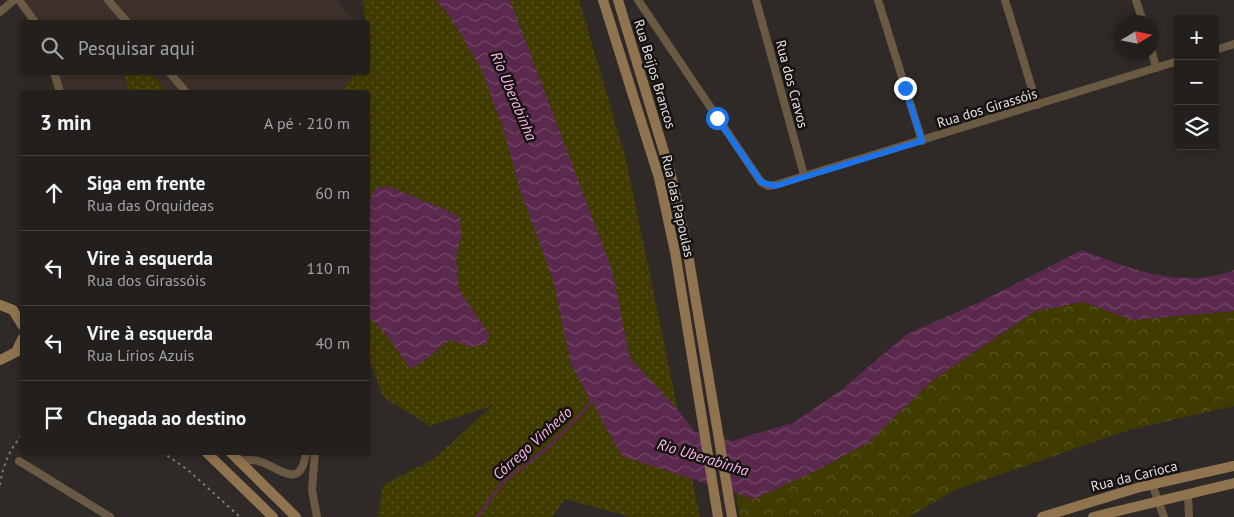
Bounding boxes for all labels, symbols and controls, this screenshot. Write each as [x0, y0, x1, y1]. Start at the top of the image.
north arrow [1114, 15, 1159, 60]
map controls [1174, 15, 1219, 150]
button: + [1174, 15, 1219, 60]
street label: Rua Beijos Brancos [630, 17, 680, 131]
search box [20, 20, 370, 75]
icon: search [38, 34, 66, 62]
text: Pesquisar aqui [78, 36, 195, 60]
street label: Rua dos Cravos [772, 38, 812, 130]
water label: Rio Uberabinha [487, 49, 542, 144]
button: − [1174, 60, 1219, 105]
route end [894, 77, 917, 100]
street label: Rua dos Girassóis [935, 84, 1039, 132]
button: layers [1174, 105, 1219, 150]
route start [706, 107, 729, 130]
text: 3 min [40, 109, 91, 136]
text: A pé · 210 m [264, 113, 350, 133]
street label: Rua das Papoulas [657, 153, 699, 259]
text: Siga em frente [87, 171, 205, 195]
icon: ahead [40, 179, 68, 207]
text: 60 m [315, 183, 350, 203]
text: Rua das Orquídeas [87, 195, 214, 215]
text: Vire à esquerda [87, 246, 213, 270]
icon: left [40, 254, 68, 282]
text: 110 m [307, 258, 350, 278]
text: Rua dos Girassóis [87, 270, 206, 290]
text: Vire à esquerda [87, 321, 213, 345]
icon: left [40, 329, 68, 357]
text: 40 m [315, 333, 350, 353]
text: Rua Lírios Azuis [87, 345, 194, 365]
water label: Córrego Vinhedo [488, 402, 576, 484]
icon: arrive [40, 404, 68, 432]
text: Chegada ao destino [87, 406, 246, 430]
water label: Rio Uberabinha [655, 434, 752, 480]
street label: Rua da Carioca [1089, 457, 1179, 495]

